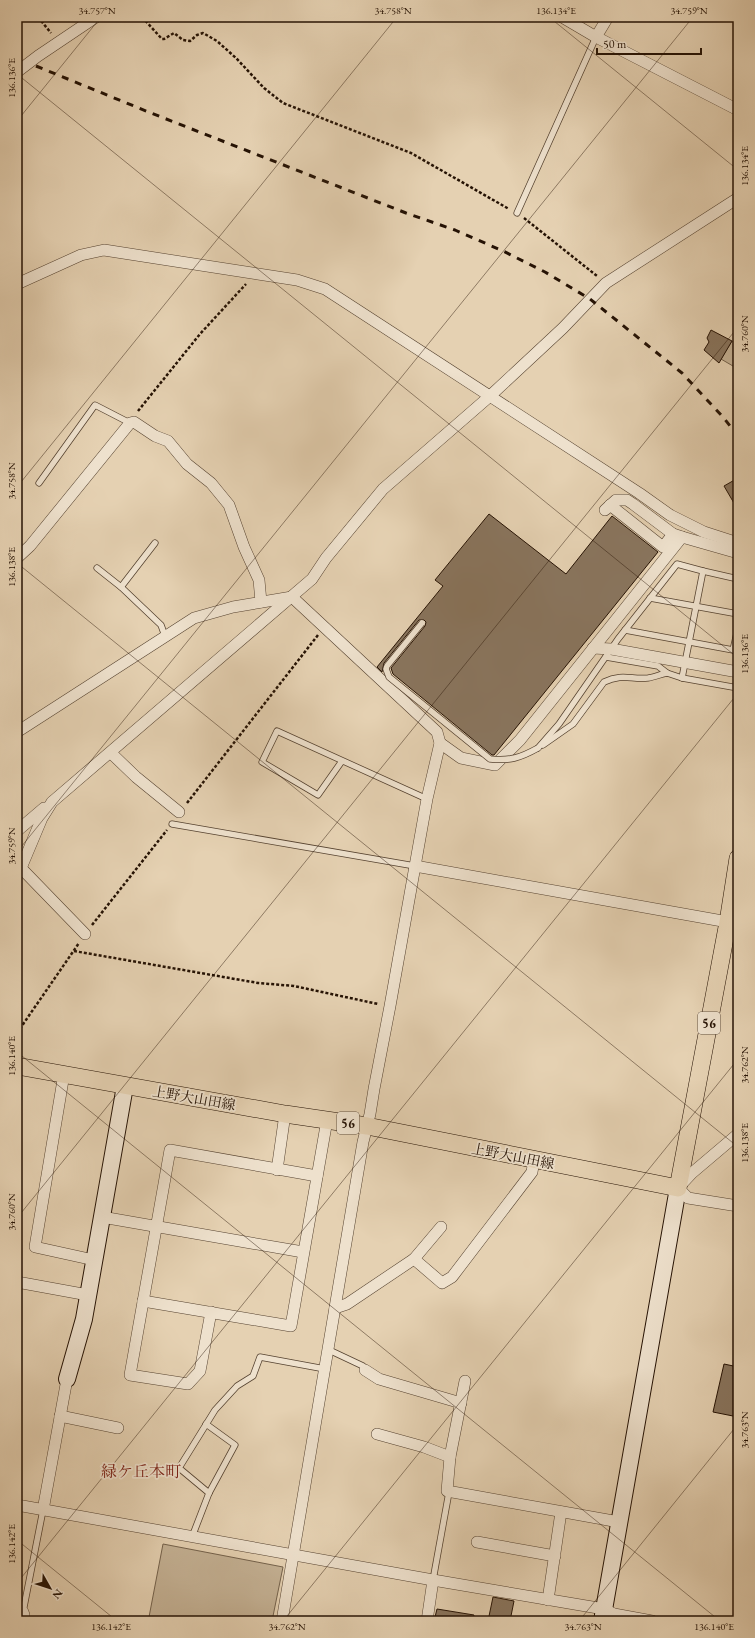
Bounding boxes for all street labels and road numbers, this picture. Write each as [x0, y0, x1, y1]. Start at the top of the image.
road number: 56 [698, 1012, 720, 1034]
street label: 上野大山田線 [151, 1082, 237, 1114]
road number: 56 [337, 1112, 359, 1134]
street label: 上野大山田線 [470, 1139, 556, 1173]

